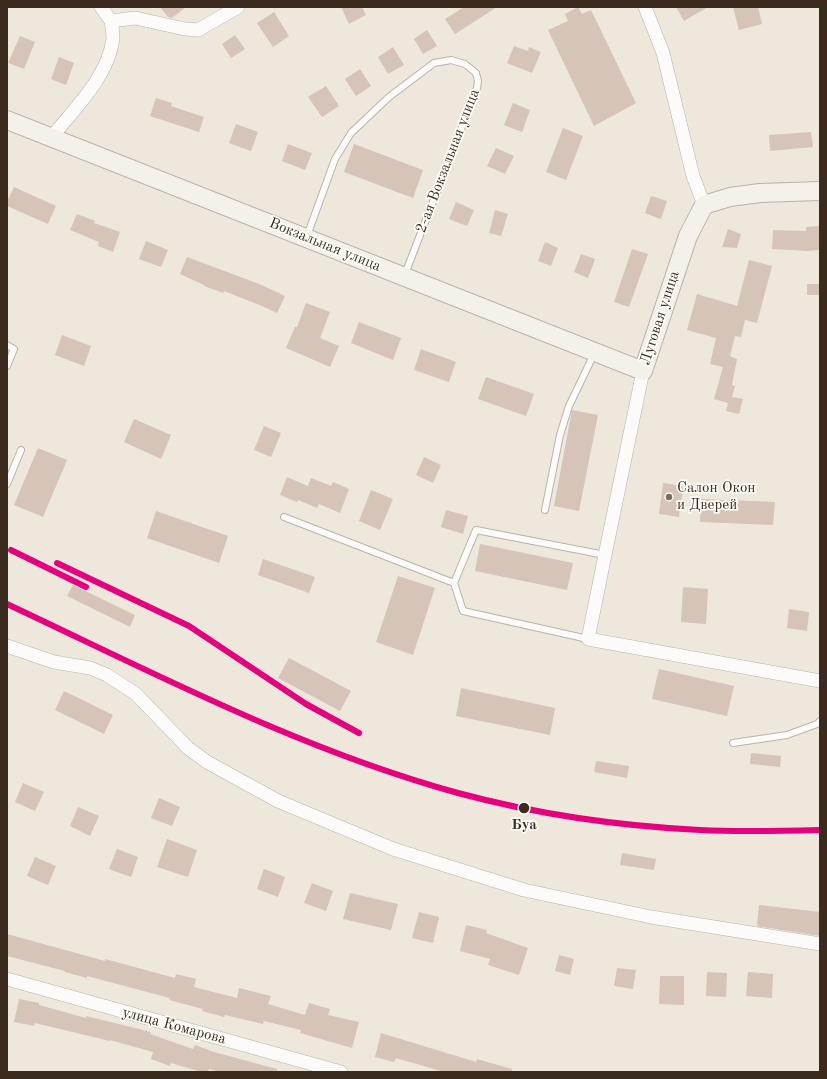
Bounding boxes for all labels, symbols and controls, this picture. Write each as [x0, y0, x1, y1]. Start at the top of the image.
street label: 2-ая Вокзальная улица [412, 87, 484, 235]
street label: Вокзальная улица [266, 214, 384, 276]
street label: Луговая улица [636, 269, 684, 367]
place label: Салон Окон и Дверей [677, 479, 756, 514]
marker: Салон Окон и Дверей [664, 492, 674, 502]
marker: Буа [517, 801, 531, 815]
place label: Буа [511, 816, 537, 834]
street label: улица Комарова [120, 1003, 228, 1049]

